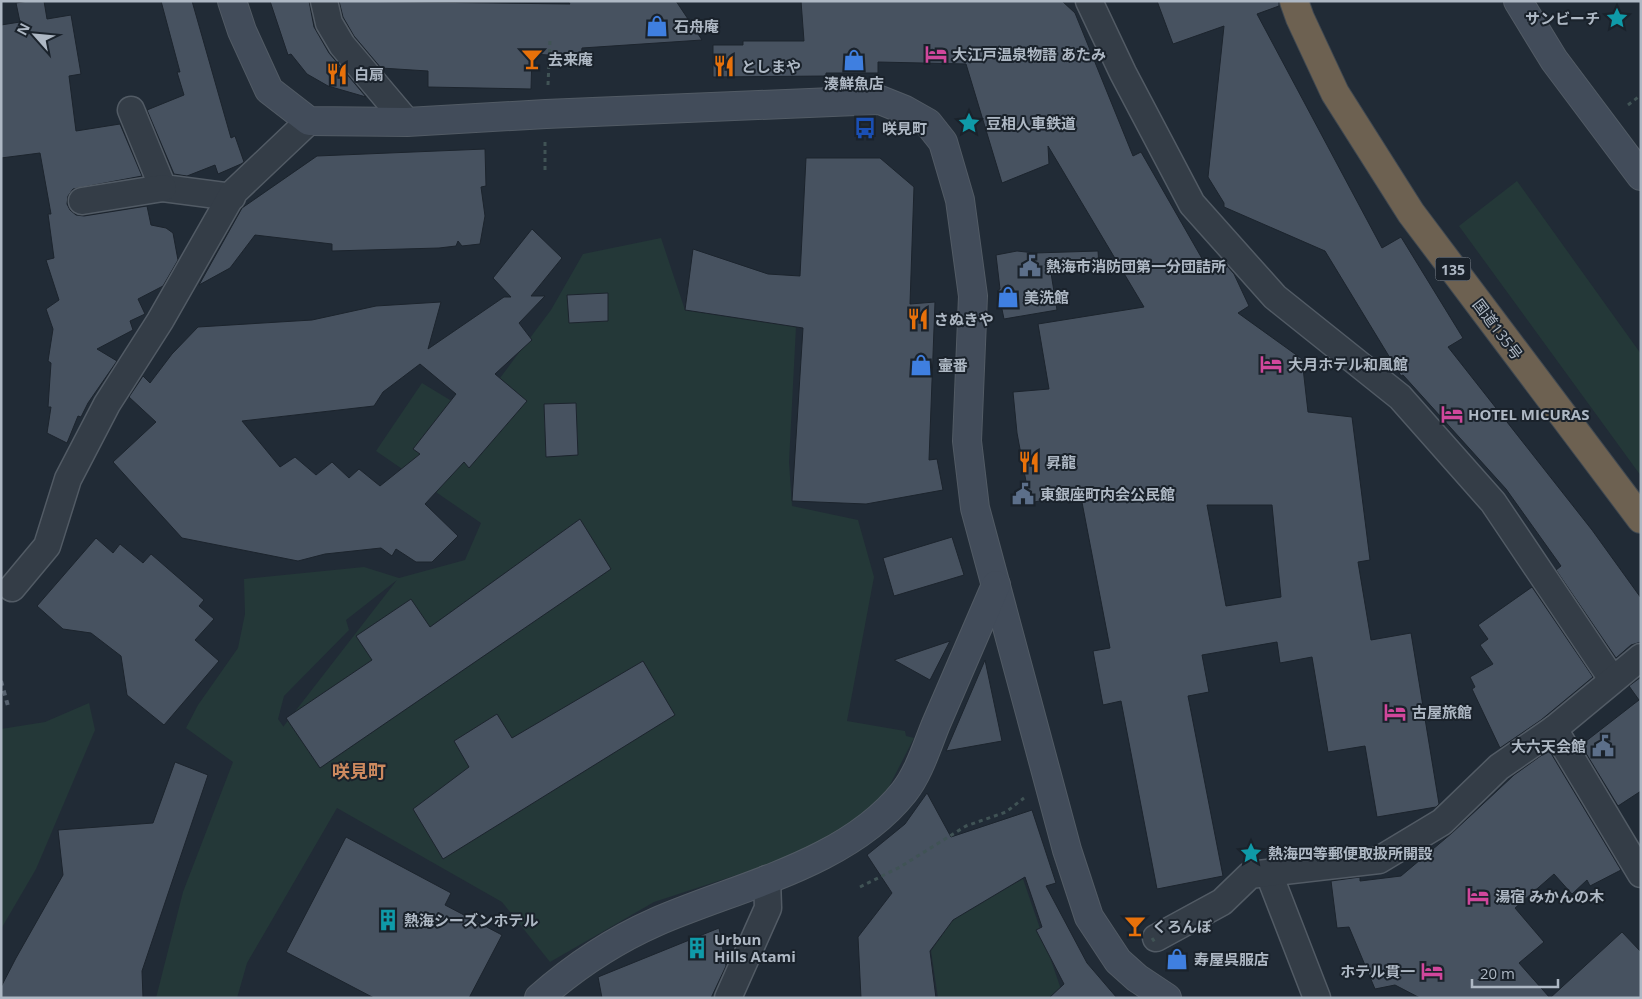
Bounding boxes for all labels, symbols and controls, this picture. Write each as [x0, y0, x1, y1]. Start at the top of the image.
place icon: サンビーチ [1604, 5, 1630, 31]
place label: サンビーチ [1525, 8, 1600, 28]
north arrow [10, 10, 60, 60]
shop icon: 石舟庵 [644, 13, 670, 39]
place label: 石舟庵 [674, 16, 719, 36]
text: N [12, 19, 34, 38]
hotel icon: 大江戸温泉物語 あたみ [923, 41, 949, 67]
place label: 大江戸温泉物語 あたみ [952, 44, 1106, 64]
bar icon: 去来庵 [519, 46, 545, 72]
shop icon: 湊鮮魚店 [841, 47, 867, 73]
place label: 去来庵 [548, 49, 593, 69]
restaurant icon: としまや [711, 53, 737, 79]
place label: としまや [741, 56, 801, 76]
restaurant icon: 白扇 [324, 61, 350, 87]
place label: 白扇 [354, 64, 384, 84]
place label: 湊鮮魚店 [824, 73, 884, 93]
place icon: 豆相人車鉄道 [956, 110, 982, 136]
place label: 豆相人車鉄道 [986, 113, 1076, 133]
bus stop icon: 咲見町 [852, 115, 878, 141]
place label: 咲見町 [882, 118, 927, 138]
public building icon: 熱海市消防団第一分団詰所 [1017, 253, 1043, 279]
place label: 熱海市消防団第一分団詰所 [1046, 256, 1226, 276]
road number: 135 [1436, 258, 1470, 280]
shop icon: 美洗館 [995, 284, 1021, 310]
place label: 美洗館 [1024, 287, 1069, 307]
street label: 国道135号 [1469, 295, 1527, 363]
restaurant icon: さぬきや [905, 306, 931, 332]
place label: さぬきや [934, 309, 994, 329]
hotel icon: 大月ホテル和風館 [1258, 351, 1284, 377]
shop icon: 壷番 [908, 352, 934, 378]
place label: 大月ホテル和風館 [1288, 354, 1408, 374]
place label: 壷番 [938, 355, 968, 375]
hotel icon: HOTEL MICURAS [1439, 401, 1465, 427]
place label: HOTEL MICURAS [1468, 404, 1589, 424]
restaurant icon: 昇龍 [1016, 449, 1042, 475]
place label: 昇龍 [1046, 452, 1076, 472]
public building icon: 東銀座町内会公民館 [1010, 481, 1036, 507]
place label: 東銀座町内会公民館 [1040, 484, 1175, 504]
hotel icon: 古屋旅館 [1382, 699, 1408, 725]
place label: 古屋旅館 [1412, 702, 1472, 722]
public building icon: 大六天会館 [1590, 733, 1616, 759]
place label: 大六天会館 [1511, 736, 1586, 756]
district label: 咲見町 [332, 759, 386, 783]
place icon: 熱海四等郵便取扱所開設 [1238, 840, 1264, 866]
place label: 熱海四等郵便取扱所開設 [1268, 843, 1433, 863]
hotel icon: 湯宿 みかんの木 [1465, 883, 1491, 909]
place label: 湯宿 みかんの木 [1495, 886, 1604, 906]
building icon: 熱海シーズンホテル [375, 907, 401, 933]
place label: 熱海シーズンホテル [404, 910, 538, 930]
bar icon: くろんぼ [1122, 913, 1148, 939]
place label: くろんぼ [1152, 916, 1212, 936]
place label: Urbun Hills Atami [714, 929, 796, 966]
building icon: Urbun Hills Atami [684, 935, 710, 961]
shop icon: 寿屋呉服店 [1164, 946, 1190, 972]
place label: 寿屋呉服店 [1194, 949, 1269, 969]
scale bar [1472, 956, 1558, 988]
hotel icon: ホテル貫一 [1419, 958, 1445, 984]
place label: ホテル貫一 [1340, 961, 1415, 981]
text: 20 m [1480, 963, 1515, 983]

